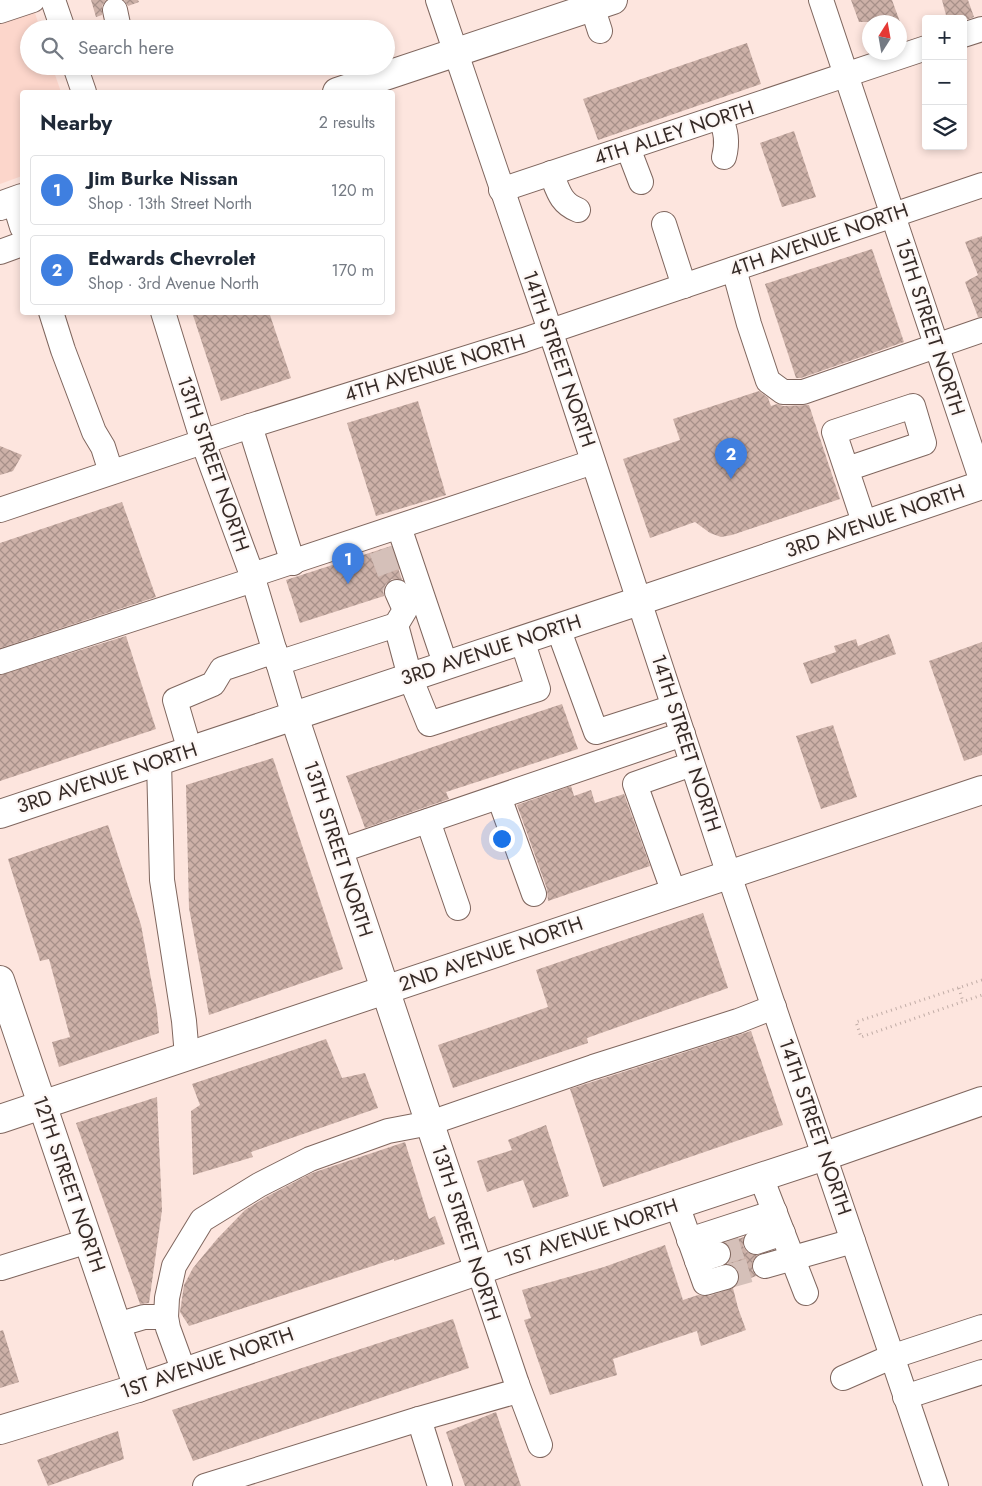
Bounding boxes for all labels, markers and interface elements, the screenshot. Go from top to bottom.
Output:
north arrow [862,15,907,60]
map controls [922,15,967,150]
button: + [922,15,967,60]
search box [20,20,395,75]
icon: search [38,34,66,62]
text: Search here [78,34,174,61]
button: − [922,60,967,105]
street label: 4TH ALLEY NORTH [590,93,758,173]
button: layers [922,105,967,150]
text: Nearby [40,108,112,138]
text: 2 results [319,111,375,134]
text: Jim Burke Nissan [88,165,238,192]
text: 1 [53,179,61,202]
text: 120 m [331,179,374,202]
text: Shop · 13th Street North [88,192,252,215]
street label: 4TH AVENUE NORTH [726,196,912,284]
street label: 15TH STREET NORTH [888,235,972,419]
text: Edwards Chevrolet [88,245,255,272]
text: 2 [52,259,62,282]
text: 170 m [332,259,374,282]
street label: 14TH STREET NORTH [515,267,603,451]
text: Shop · 3rd Avenue North [88,272,259,295]
street label: 4TH AVENUE NORTH [341,327,529,409]
street label: 13TH STREET NORTH [169,372,257,556]
pin: 2 [715,438,747,479]
street label: 3RD AVENUE NORTH [781,477,969,565]
pin: 1 [332,543,364,584]
street label: 3RD AVENUE NORTH [397,607,585,693]
street label: 14TH STREET NORTH [644,650,728,836]
street label: 3RD AVENUE NORTH [13,735,201,821]
street label: 13TH STREET NORTH [296,757,380,941]
your location [489,826,515,852]
street label: 2ND AVENUE NORTH [395,909,587,999]
street label: 14TH STREET NORTH [771,1035,859,1219]
street label: 12TH STREET NORTH [25,1092,113,1276]
street label: 13TH STREET NORTH [424,1141,508,1325]
street label: 1ST AVENUE NORTH [500,1191,682,1275]
street label: 1ST AVENUE NORTH [116,1320,298,1406]

